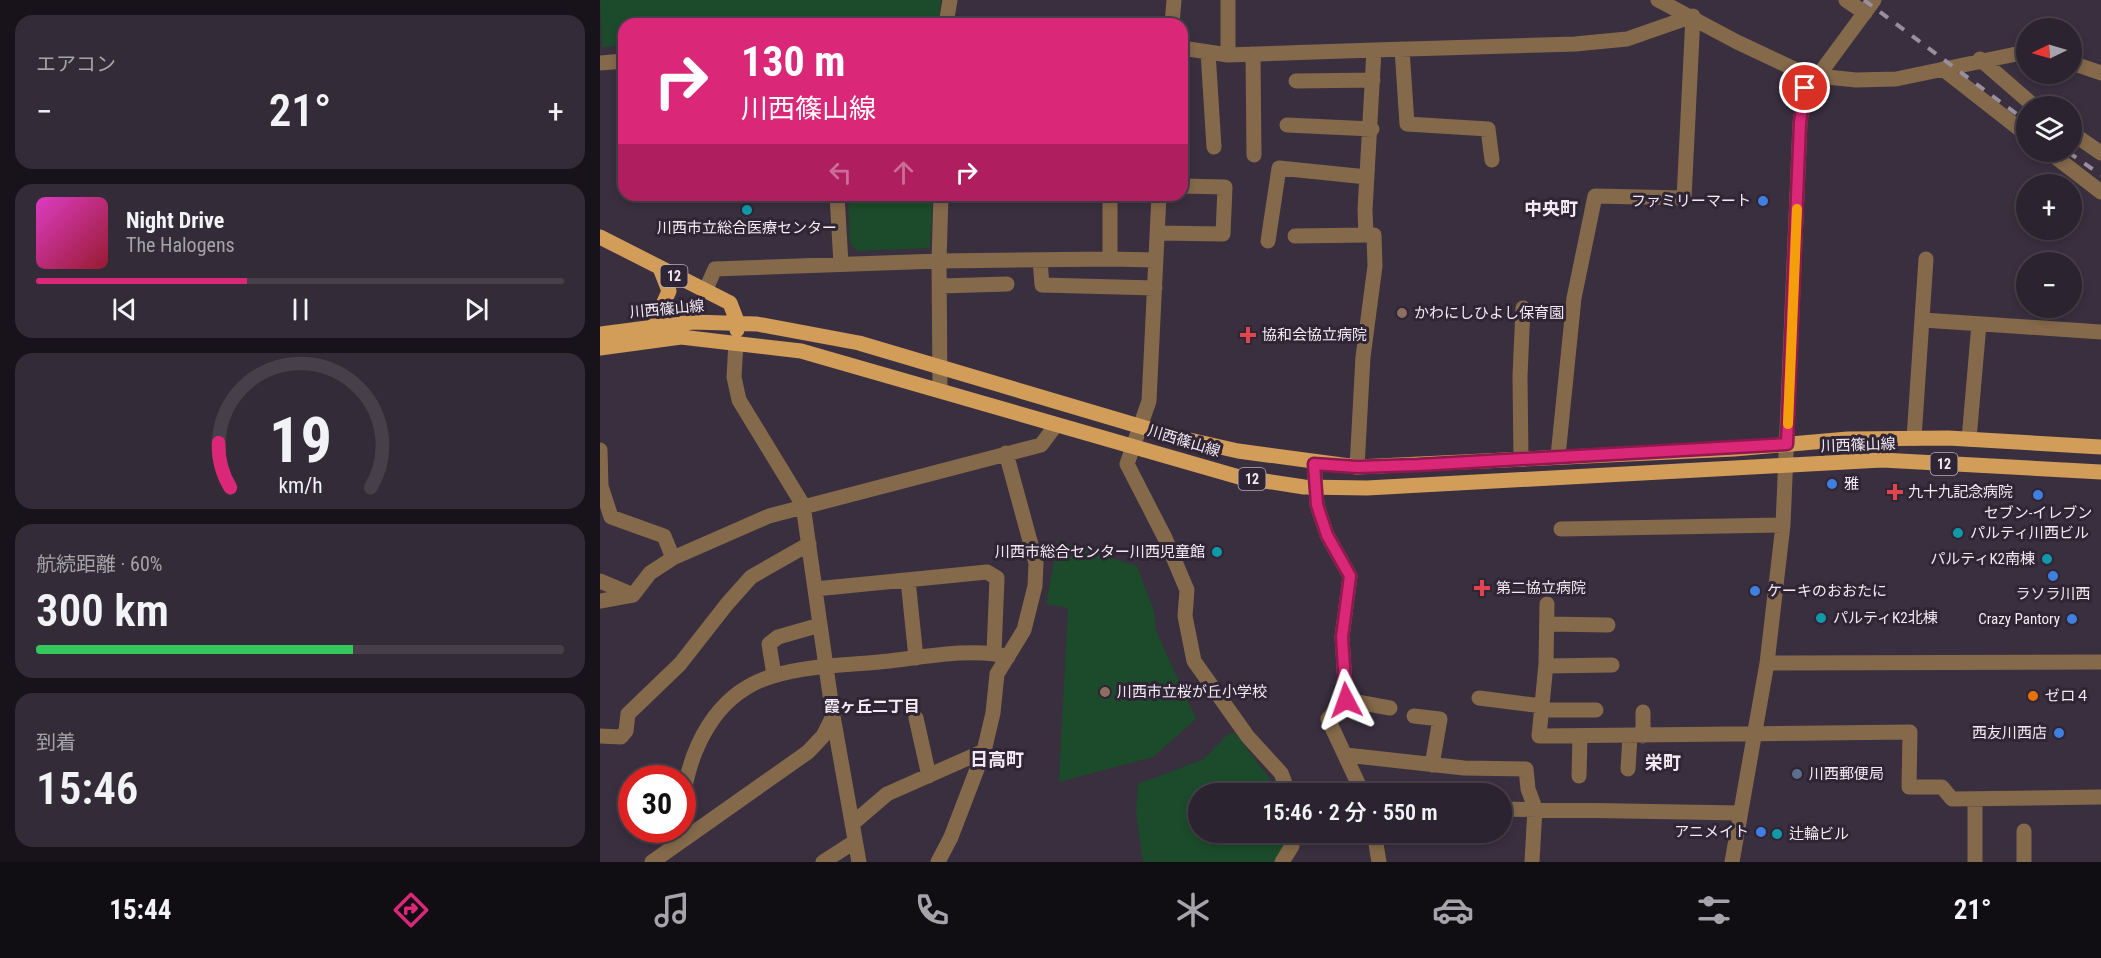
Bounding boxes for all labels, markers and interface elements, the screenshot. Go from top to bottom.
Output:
north arrow [2016,18,2082,84]
map controls [2016,18,2082,318]
text: 130 m [741,37,846,86]
icon: right [642,42,720,120]
text: エアコン [36,52,116,76]
pin [1779,62,1830,113]
icon: arrive [1788,71,1821,104]
text: 21° [269,84,331,137]
text: − [36,92,53,131]
text: + [548,92,564,131]
text: 川西篠山線 [741,93,876,125]
button: layers [2016,96,2082,162]
icon: left [824,156,857,189]
icon: ahead [887,156,920,189]
icon: right [950,156,983,189]
button: + [2016,174,2082,240]
place label: ファミリーマート [1631,192,1751,210]
marker: ファミリーマート [1756,194,1770,208]
district label: 中央町 [1524,198,1578,219]
marker: 川西市立総合医療センター [740,203,754,217]
text: Night Drive [126,208,224,233]
place label: 川西市立総合医療センター [657,219,837,237]
text: The Halogens [126,233,235,257]
button: − [2016,252,2082,318]
road number: 12 [660,265,688,287]
icon: previous [108,293,141,326]
icon: pause [284,293,317,326]
icon: next [460,293,493,326]
street label: 川西篠山線 [629,297,705,321]
place label: かわにしひよし保育園 [1414,304,1564,322]
marker: かわにしひよし保育園 [1395,306,1409,320]
marker: 協和会協立病院 [1239,326,1257,344]
place label: 協和会協立病院 [1262,326,1367,344]
text: 19 [268,404,332,477]
street label: 川西篠山線 [1145,421,1223,461]
street label: 川西篠山線 [1820,435,1896,455]
road number: 12 [1930,453,1958,475]
road number: 12 [1238,468,1266,490]
text: km/h [278,473,322,498]
place label: 雅 [1844,475,1859,493]
marker: 雅 [1825,477,1839,491]
marker: 九十九記念病院 [1886,483,1904,501]
place label: 九十九記念病院 [1908,483,2013,501]
marker: セブン-イレブン [2031,488,2045,502]
place label: セブン-イレブン [1984,504,2092,522]
place label: パルティ川西ビル [1970,524,2089,542]
marker: パルティ川西ビル [1951,526,1965,540]
place label: 川西市総合センター川西児童館 [995,543,1205,561]
marker: 川西市総合センター川西児童館 [1210,545,1224,559]
place label: パルティK2南棟 [1930,550,2035,568]
text: 航続距離 · 60% [36,552,162,576]
marker: パルティK2南棟 [2040,552,2054,566]
marker: ラソラ川西 [2046,569,2060,583]
marker: 第二協立病院 [1473,579,1491,597]
place label: 第二協立病院 [1496,579,1586,597]
place label: ケーキのおおたに [1767,582,1887,600]
text: 300 km [36,584,169,637]
marker: ケーキのおおたに [1748,584,1762,598]
place label: ラソラ川西 [2015,585,2091,603]
place label: パルティK2北棟 [1833,609,1938,627]
place label: Crazy Pantory [1978,610,2060,628]
marker: パルティK2北棟 [1814,611,1828,625]
marker: Crazy Pantory [2065,612,2079,626]
position arrow [1314,668,1378,732]
place label: 川西市立桜が丘小学校 [1117,683,1267,701]
marker: 川西市立桜が丘小学校 [1098,685,1112,699]
place label: ゼロ４ [2045,687,2090,705]
marker: ゼロ４ [2026,689,2040,703]
district label: 霞ヶ丘二丁目 [824,697,920,716]
place label: 西友川西店 [1972,724,2047,742]
marker: 西友川西店 [2052,726,2066,740]
text: 到着 [36,730,76,754]
district label: 日高町 [970,749,1024,770]
district label: 栄町 [1645,752,1681,773]
text: 15:46 [36,762,138,815]
speed limit sign: 30 [618,765,696,843]
place label: 川西郵便局 [1809,765,1884,783]
marker: 川西郵便局 [1790,767,1804,781]
text: 15:46 · 2 分 · 550 m [1262,800,1438,825]
place label: アニメイト [1674,823,1749,841]
marker: アニメイト [1754,825,1768,839]
place label: 辻輪ビル [1789,825,1849,843]
marker: 辻輪ビル [1770,827,1784,841]
icon: directions [390,889,432,931]
icon: music [651,889,693,931]
icon: phone [911,889,953,931]
icon: climate [1172,889,1214,931]
icon: car [1432,889,1474,931]
icon: filters [1693,889,1735,931]
text: 15:44 [109,894,171,926]
text: 21° [1954,894,1992,926]

